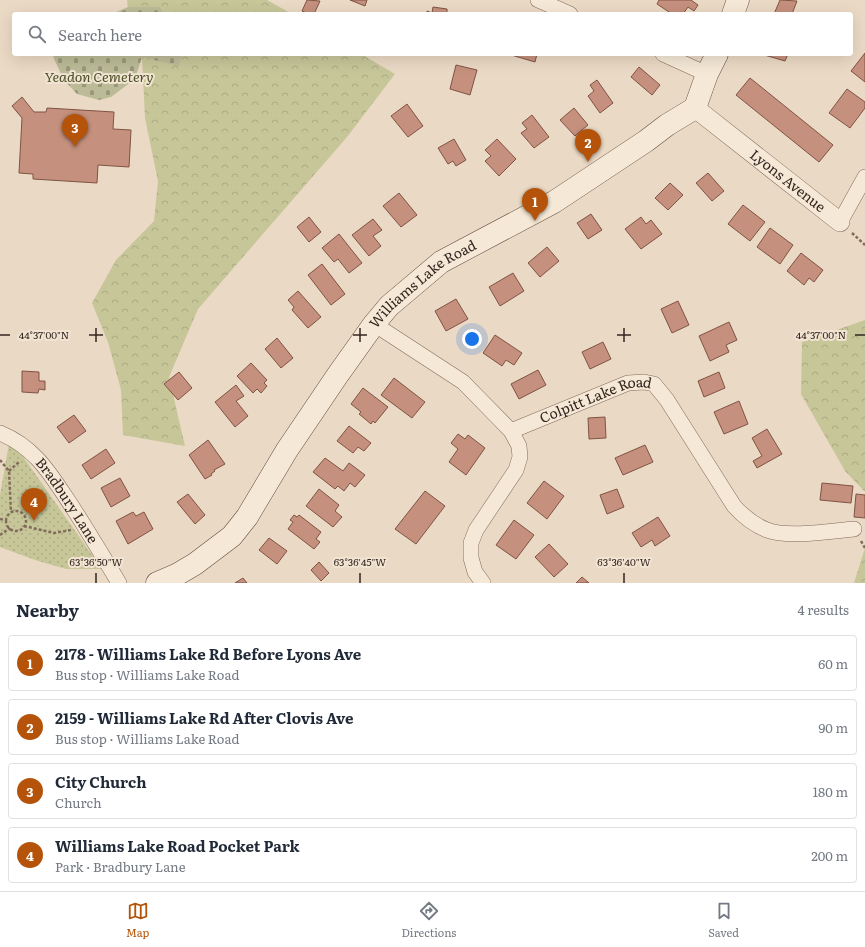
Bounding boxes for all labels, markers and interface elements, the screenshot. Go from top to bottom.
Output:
search box [12,12,853,56]
icon: search [26,23,48,45]
text: Search here [58,23,142,46]
park label: Yeadon Cemetery [44,66,154,86]
pin: 3 [62,114,88,147]
pin: 2 [575,129,601,162]
street label: Lyons Avenue [746,144,830,216]
pin: 1 [522,188,548,221]
street label: Williams Lake Road [364,234,480,332]
text: 44°37'00"N [19,327,69,342]
text: 44°37'00"N [796,327,846,342]
your location [462,329,482,349]
street label: Colpitt Lake Road [536,371,654,427]
street label: Bradbury Lane [32,453,104,547]
pin: 4 [21,488,47,521]
text: 63°36'50"W [70,554,123,569]
text: 63°36'45"W [334,554,386,569]
text: 63°36'40"W [597,554,651,569]
text: Nearby [16,597,79,622]
text: 4 results [798,600,849,619]
text: 2178 - Williams Lake Rd Before Lyons Ave [55,642,361,665]
text: 1 [27,654,33,673]
text: 60 m [818,654,848,673]
text: Bus stop · Williams Lake Road [55,665,239,684]
text: 2159 - Williams Lake Rd After Clovis Ave [55,706,354,729]
text: 2 [27,718,33,737]
text: 90 m [818,718,848,737]
text: Bus stop · Williams Lake Road [55,729,239,748]
text: City Church [55,770,147,793]
text: 3 [26,782,34,801]
text: 180 m [813,782,848,801]
text: Church [55,793,102,812]
text: Williams Lake Road Pocket Park [55,834,300,857]
text: 4 [26,846,34,865]
text: 200 m [811,846,848,865]
text: Park · Bradbury Lane [55,857,185,876]
tab: Map [126,900,149,940]
tab: Directions [401,900,456,940]
tab: Saved [708,900,739,940]

